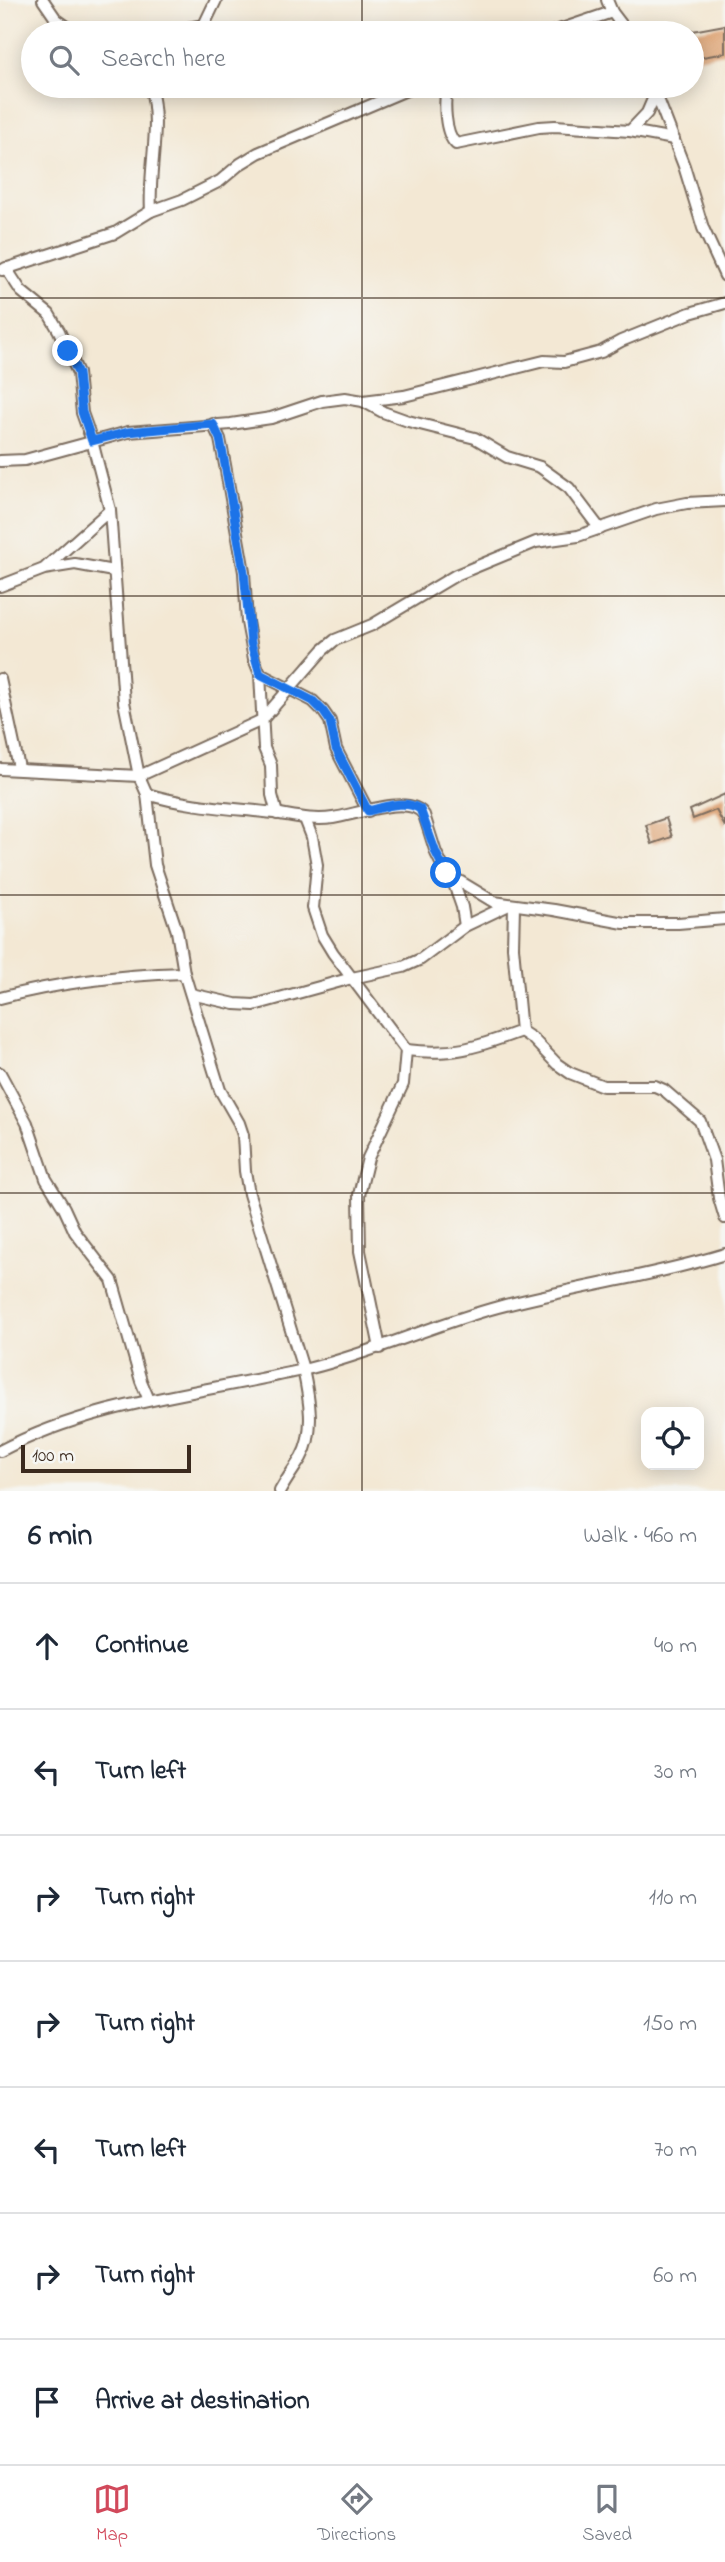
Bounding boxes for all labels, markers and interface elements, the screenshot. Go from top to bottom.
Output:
search box [21,21,704,98]
icon: search [45,41,83,79]
text: Search here [101,41,226,79]
route end [52,335,83,366]
route start [430,857,461,888]
map controls [641,1407,704,1470]
button: locate [641,1407,704,1470]
scale bar [21,1442,191,1474]
text: 100 m [32,1443,74,1470]
text: 6 min [28,1515,92,1559]
text: Walk · 460 m [583,1520,697,1553]
icon: ahead [28,1627,66,1665]
text: Continue [95,1627,188,1665]
text: 40 m [654,1630,697,1663]
icon: left [28,1753,66,1791]
text: Turn left [95,1753,186,1791]
text: 30 m [654,1756,697,1789]
icon: right [28,1879,66,1917]
text: Turn right [95,1879,195,1917]
text: 110 m [649,1882,697,1915]
icon: right [28,2005,66,2043]
text: Turn right [95,2005,195,2043]
text: 150 m [643,2008,697,2041]
icon: left [28,2131,66,2169]
text: Turn left [95,2131,186,2169]
text: 70 m [654,2134,697,2167]
icon: right [28,2257,66,2295]
text: Turn right [95,2257,195,2295]
text: 60 m [653,2260,697,2293]
icon: arrive [28,2383,66,2421]
text: Arrive at destination [95,2383,310,2421]
tab: Map [93,2480,131,2549]
tab: Directions [317,2480,396,2549]
tab: Saved [582,2480,632,2549]

